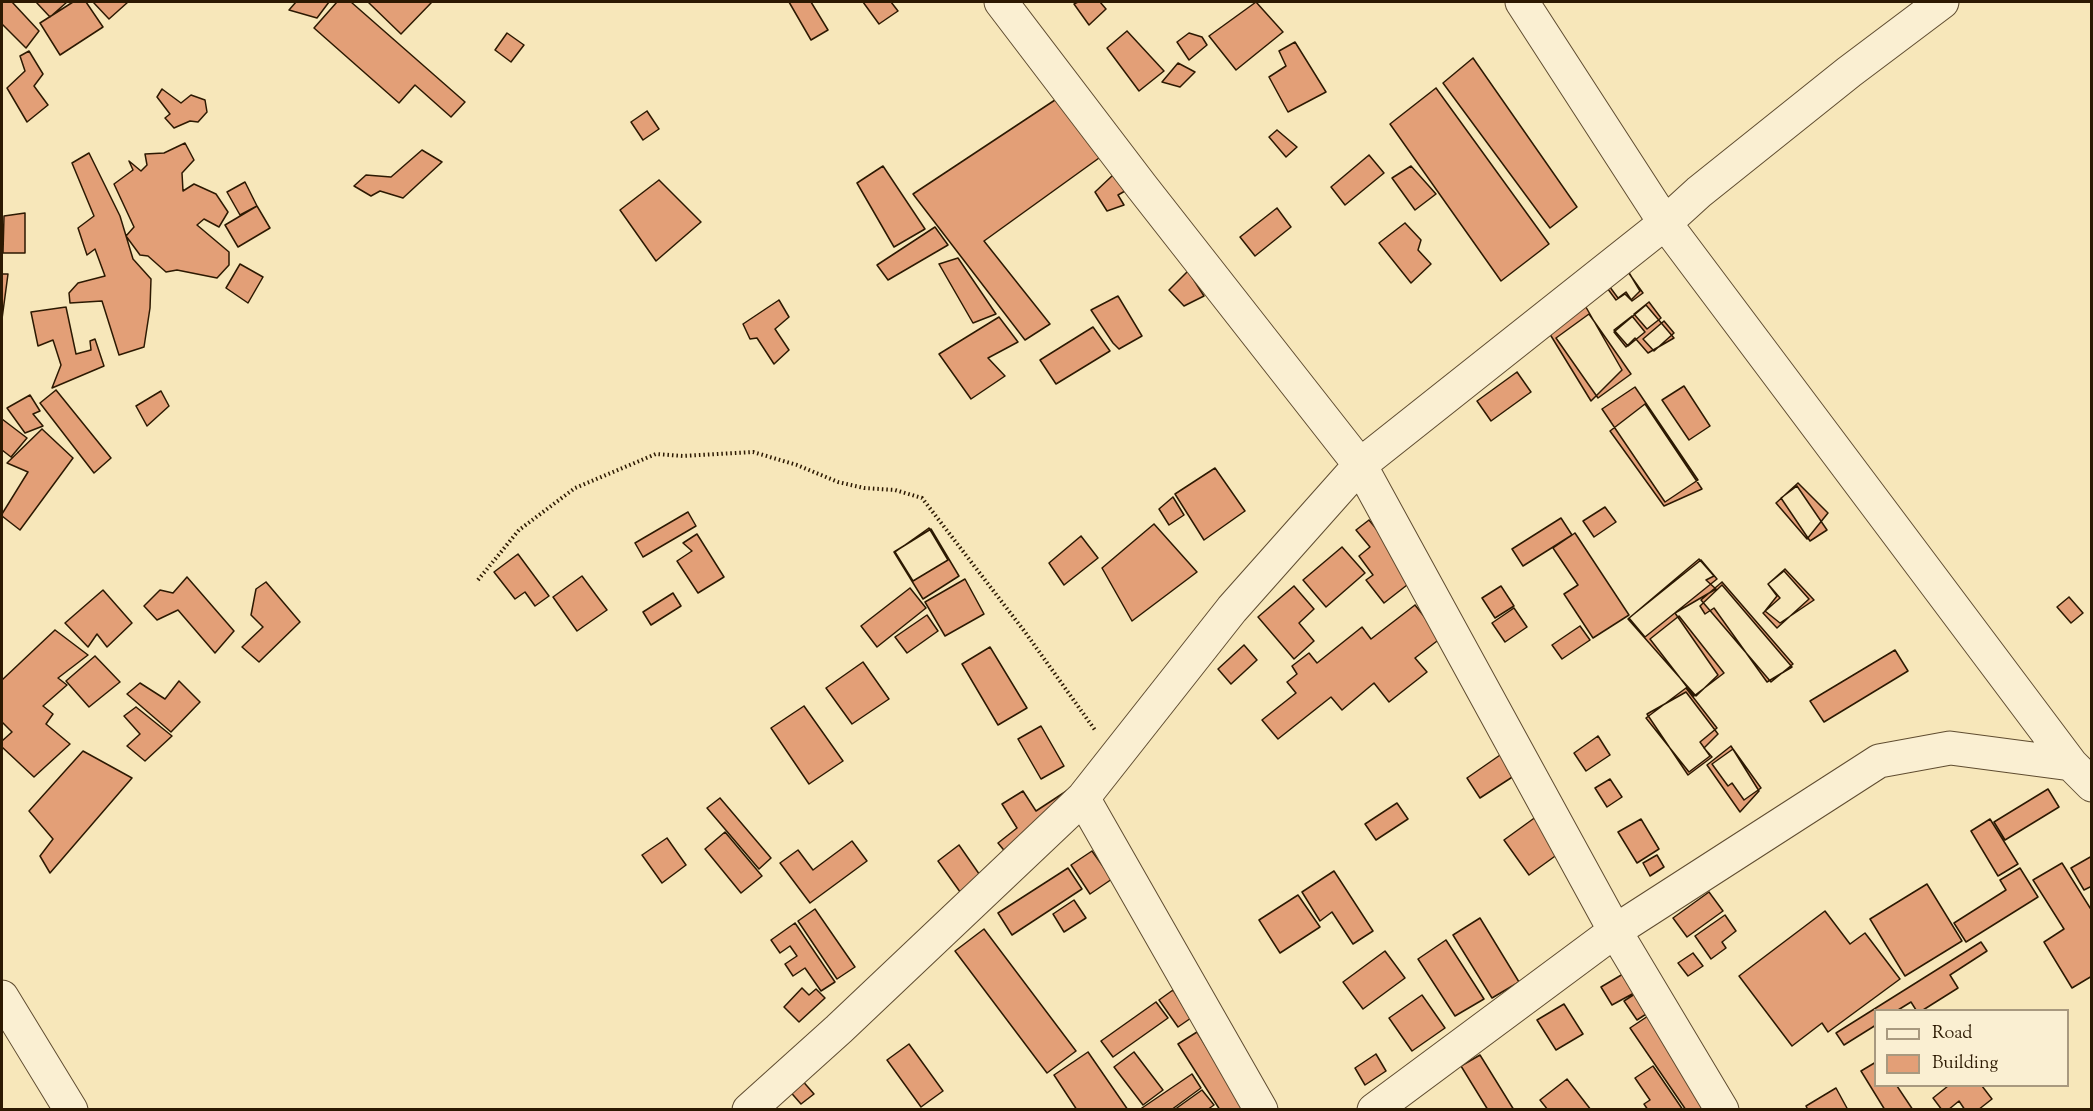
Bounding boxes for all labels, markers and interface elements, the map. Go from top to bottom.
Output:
legend [1874,1009,2069,1087]
text: Road [1932,1021,1972,1047]
text: Building [1932,1051,1998,1077]

